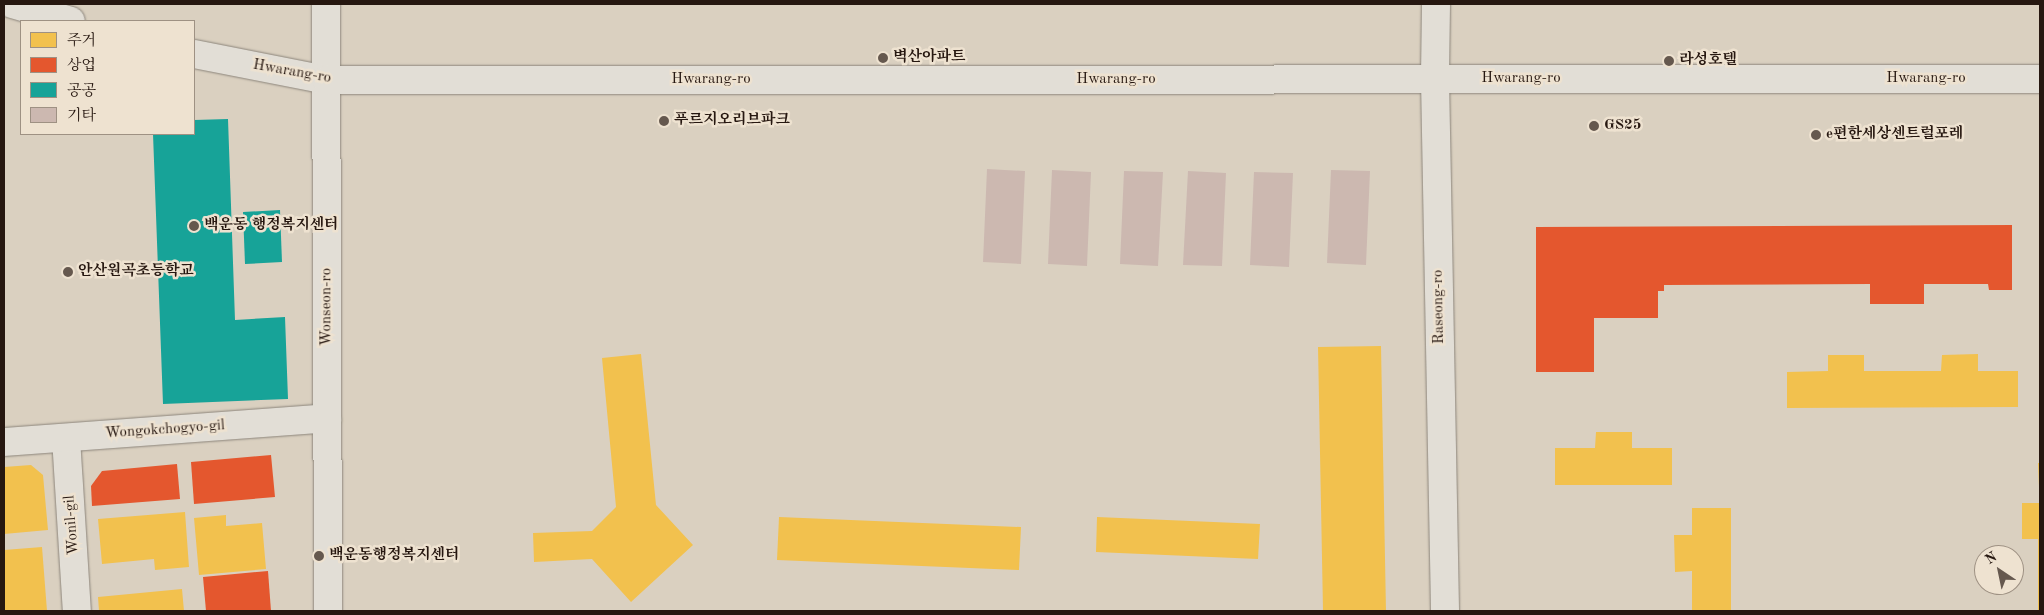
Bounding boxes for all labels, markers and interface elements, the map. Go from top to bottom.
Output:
legend [20,20,195,135]
text: 주거 [67,34,96,49]
place label: 벽산아파트 [893,49,965,67]
marker: 벽산아파트 [877,52,889,64]
place label: 라성호텔 [1679,52,1737,70]
marker: 라성호텔 [1663,55,1675,67]
street label: Hwarang-ro [251,56,333,88]
text: 상업 [67,59,96,74]
street label: Hwarang-ro [1481,70,1561,88]
street label: Hwarang-ro [1886,70,1966,88]
street label: Hwarang-ro [671,71,751,89]
street label: Hwarang-ro [1076,71,1156,89]
text: 공공 [67,84,96,99]
text: 기타 [67,109,96,124]
place label: 푸르지오리브파크 [674,112,790,130]
marker: 푸르지오리브파크 [658,115,670,127]
place label: GS25 [1604,117,1641,135]
marker: GS25 [1588,120,1600,132]
place label: e편한세상센트럴포레 [1826,126,1963,144]
marker: e편한세상센트럴포레 [1810,129,1822,141]
place label: 백운동 행정복지센터 [204,217,339,235]
marker: 백운동 행정복지센터 [188,220,200,232]
place label: 안산원곡초등학교 [78,263,194,281]
marker: 안산원곡초등학교 [62,266,74,278]
street label: Wonseon-ro [318,268,336,346]
street label: Raseong-ro [1429,270,1449,344]
street label: Wongokchogyo-gil [104,417,226,443]
street label: Wonil-gil [61,494,83,556]
north arrow [1974,545,2024,595]
place label: 백운동행정복지센터 [329,547,459,565]
marker: 백운동행정복지센터 [313,550,325,562]
text: N [1983,550,2000,567]

